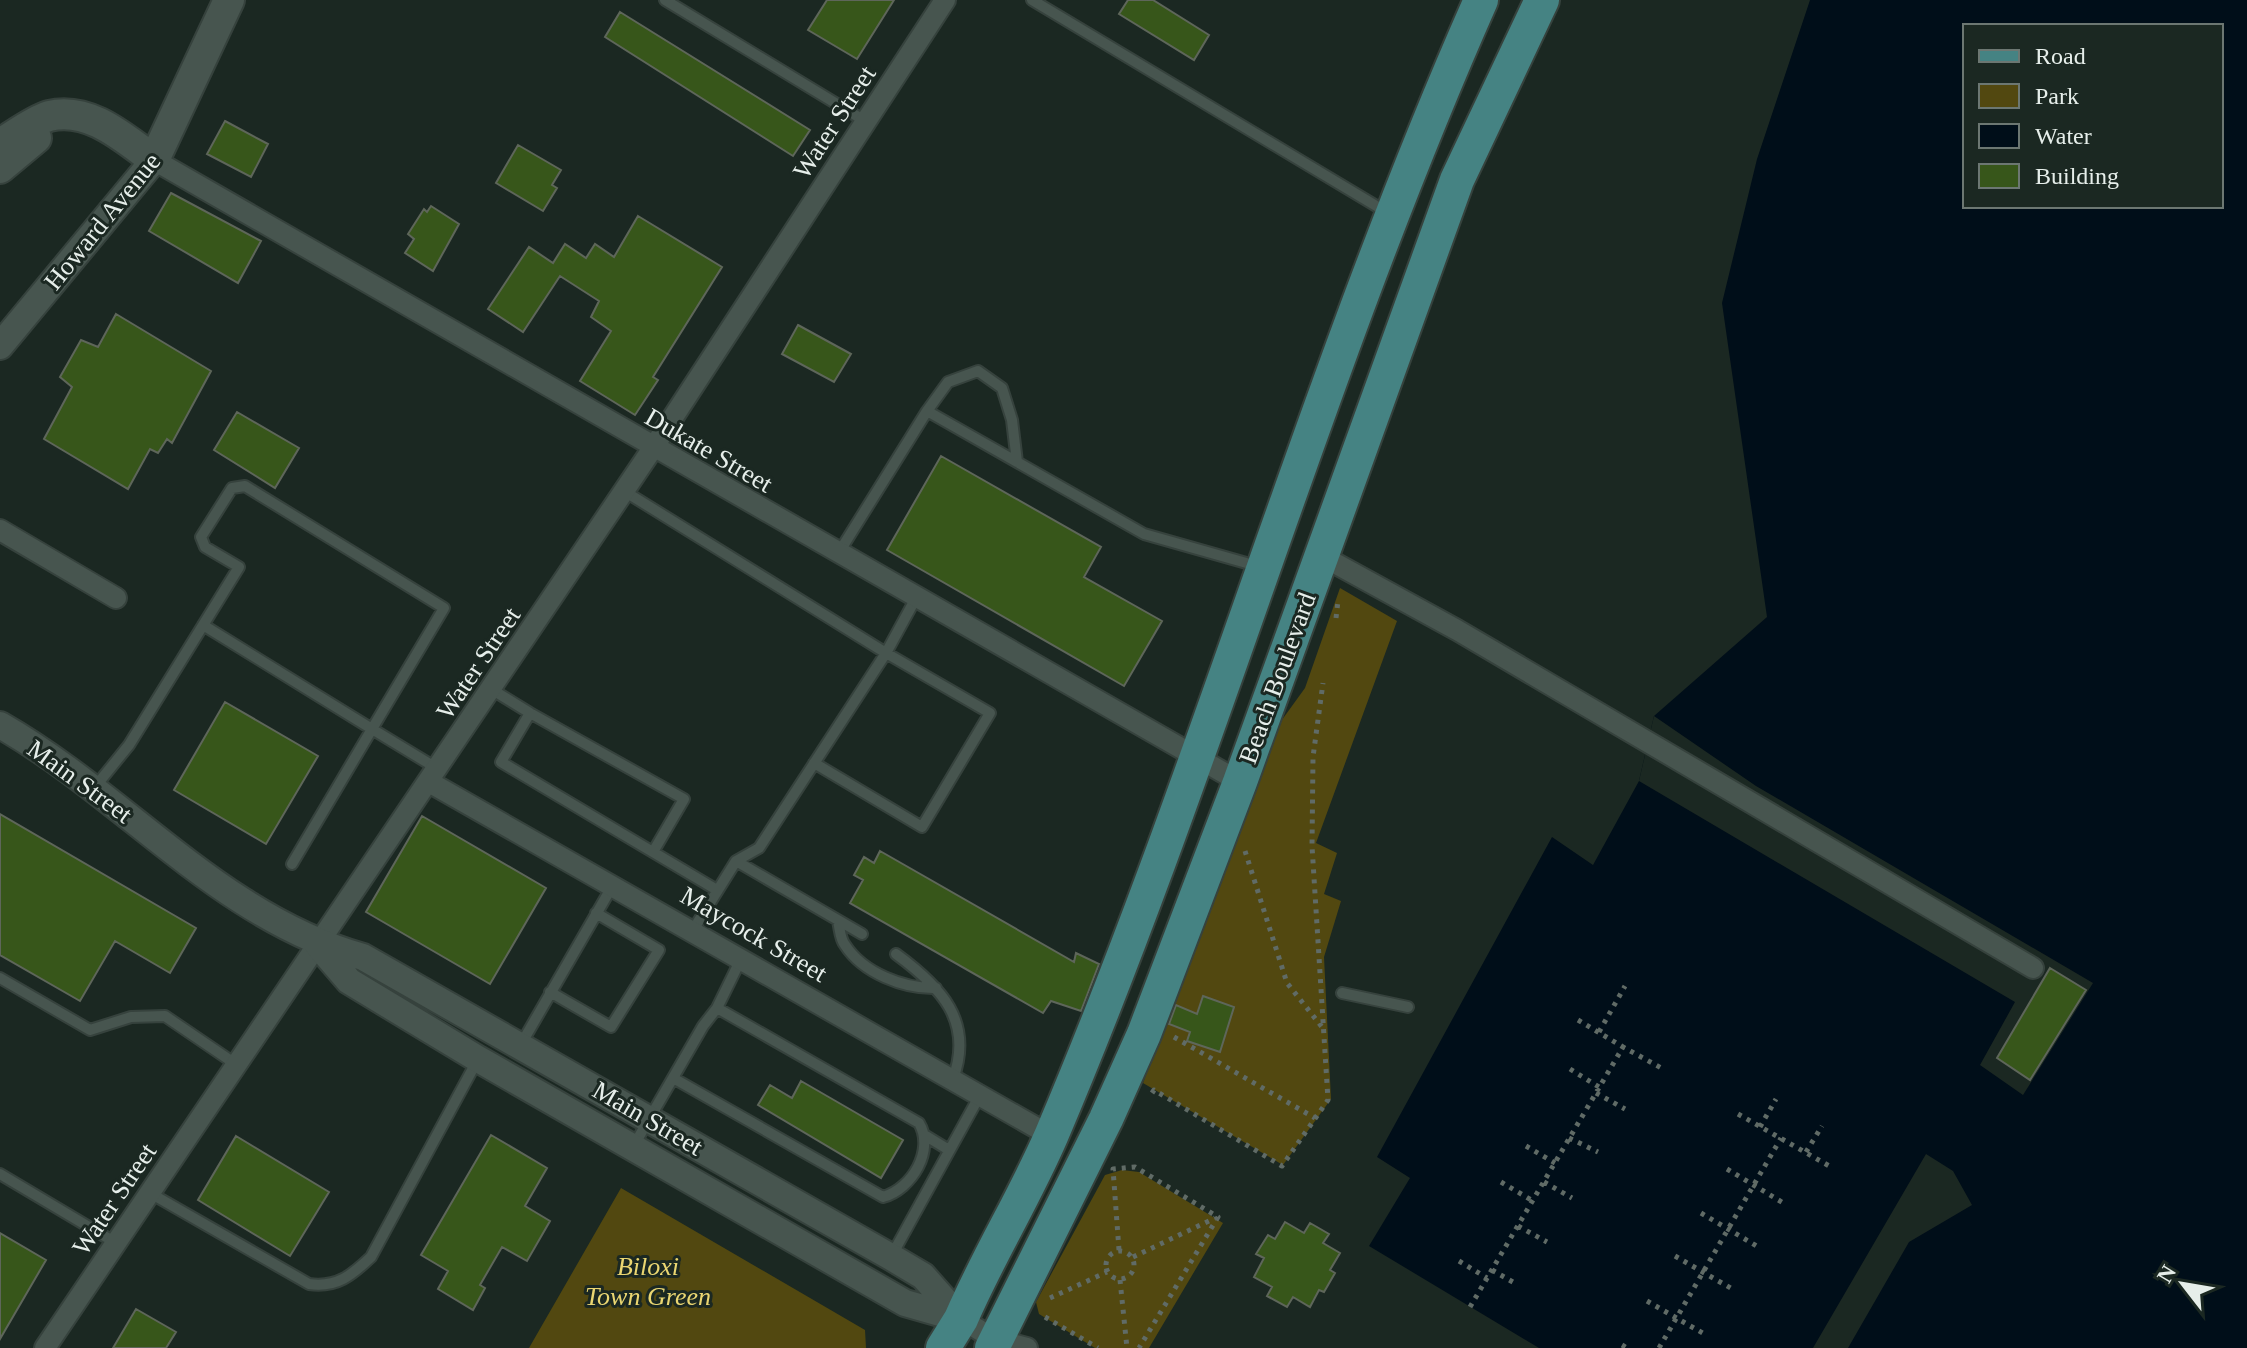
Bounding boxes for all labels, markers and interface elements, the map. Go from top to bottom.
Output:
legend [1963,24,2223,208]
text: Road [2035,43,2086,69]
street label: Water Street [787,60,882,184]
text: Park [2035,83,2079,109]
text: Water [2035,123,2092,149]
street label: Howard Avenue [38,147,166,296]
text: Building [2035,163,2119,189]
street label: Dukate Street [640,402,778,499]
street label: Beach Boulevard [1233,589,1322,768]
street label: Water Street [430,601,527,725]
street label: Main Street [22,734,138,829]
street label: Maycock Street [676,881,833,988]
street label: Main Street [588,1075,709,1162]
street label: Water Street [66,1137,163,1261]
north arrow [2143,1244,2223,1324]
park label: Biloxi Town Green [585,1252,711,1311]
text: N [2151,1261,2181,1287]

